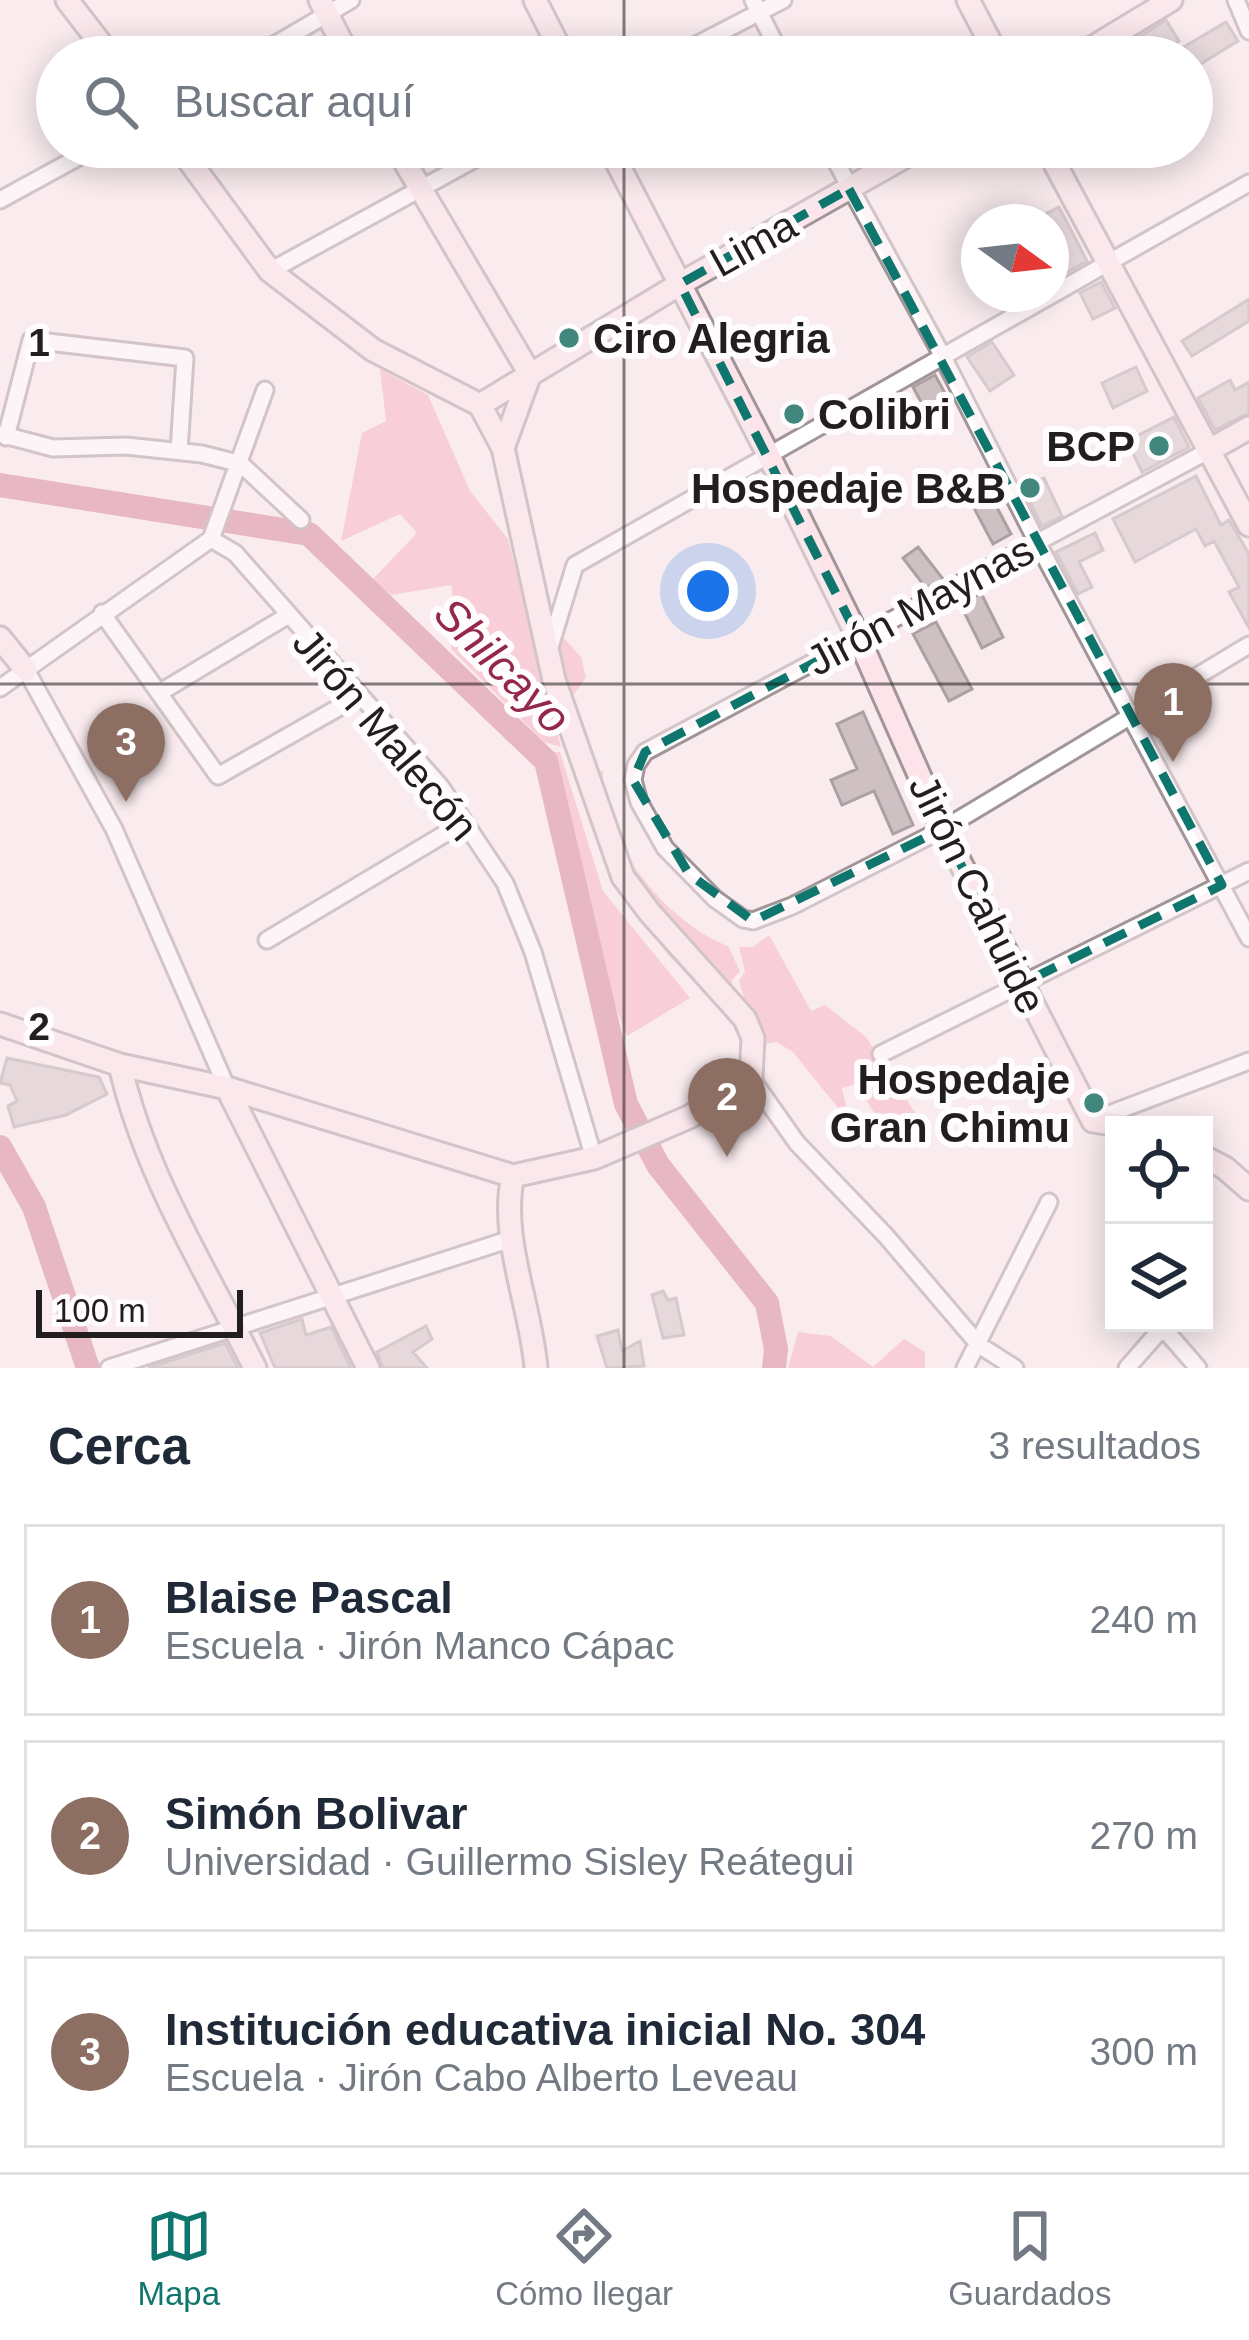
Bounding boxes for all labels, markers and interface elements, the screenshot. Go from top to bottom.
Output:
search box [36,36,1213,168]
icon: search [78,69,144,135]
text: Buscar aquí [174,76,414,127]
street label: Lima [702,201,805,286]
north arrow [961,204,1069,312]
place label: Ciro Alegria [593,315,830,362]
text: 1 [28,321,50,364]
marker: Ciro Alegria [556,325,582,351]
place label: Colibri [818,391,951,438]
marker: Colibri [781,401,807,427]
place label: BCP [1046,423,1135,470]
marker: BCP [1146,433,1172,459]
place label: Hospedaje B&B [691,465,1006,512]
marker: Hospedaje B&B [1017,475,1043,501]
street label: Jirón Maynas [799,526,1042,685]
your location [678,561,738,621]
water label: Shilcayo [424,587,581,744]
street label: Jirón Malecón [284,619,488,850]
pin: 1 [1134,663,1212,762]
pin: 3 [87,703,165,802]
street label: Jirón Cahuide [900,767,1055,1021]
text: 2 [28,1005,50,1048]
place label: Hospedaje Gran Chimu [830,1056,1070,1151]
pin: 2 [688,1058,766,1157]
marker: Hospedaje Gran Chimu [1081,1090,1107,1116]
map controls [1105,1116,1213,1332]
button: locate [1105,1116,1213,1224]
button: layers [1105,1224,1213,1332]
scale bar [36,1284,243,1337]
text: 100 m [54,1292,146,1329]
text: Cerca [48,1418,190,1475]
text: 3 resultados [989,1424,1201,1467]
text: Blaise Pascal [165,1572,453,1623]
text: 1 [79,1598,101,1641]
text: 240 m [1090,1598,1198,1641]
text: Escuela · Jirón Manco Cápac [165,1624,674,1667]
text: Simón Bolivar [165,1788,468,1839]
text: 2 [79,1814,101,1857]
text: 270 m [1090,1814,1198,1857]
text: Universidad · Guillermo Sisley Reátegui [165,1840,854,1883]
text: Institución educativa inicial No. 304 [165,2004,925,2055]
text: 3 [79,2030,101,2073]
text: 300 m [1090,2030,1198,2073]
text: Escuela · Jirón Cabo Alberto Leveau [165,2056,798,2099]
tab: Mapa [138,2203,220,2313]
tab: Cómo llegar [495,2203,673,2313]
tab: Guardados [948,2203,1111,2313]

